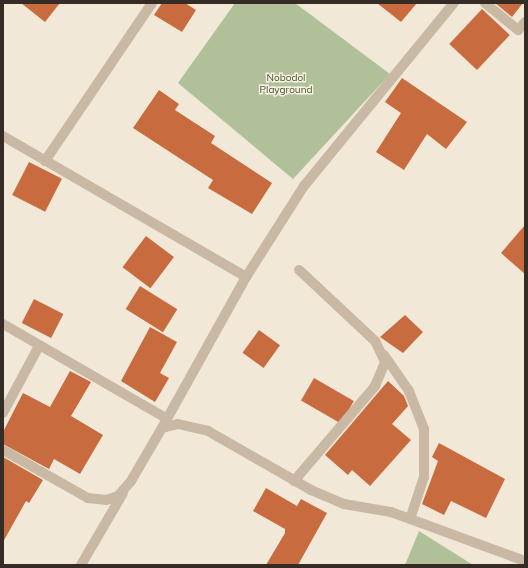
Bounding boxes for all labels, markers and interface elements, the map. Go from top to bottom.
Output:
park label: Nobodol Playground [259,71,313,94]

